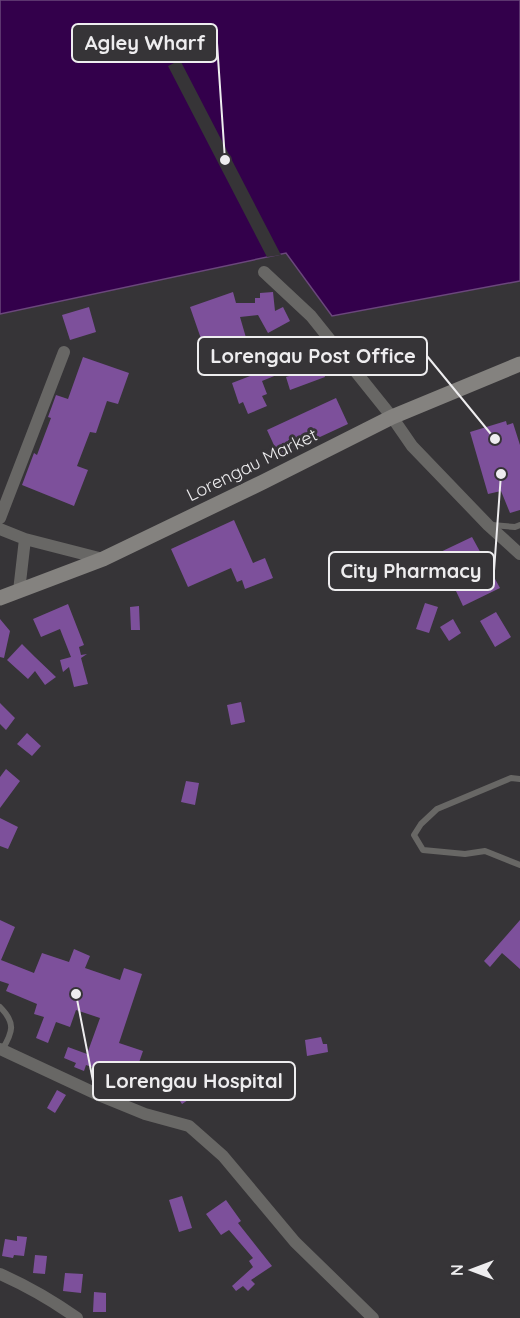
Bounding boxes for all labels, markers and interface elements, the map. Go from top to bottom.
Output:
callout: Agley Wharf [72,24,217,62]
text: Agley Wharf [85,30,205,55]
callout: Lorengau Post Office [198,337,427,375]
text: Lorengau Post Office [210,343,416,368]
street label: Lorengau Market [183,423,321,506]
callout: City Pharmacy [329,552,494,590]
text: City Pharmacy [341,558,481,583]
callout: Lorengau Hospital [93,1062,295,1100]
text: Lorengau Hospital [105,1068,283,1093]
north arrow [442,1240,502,1300]
text: N [447,1264,467,1276]

